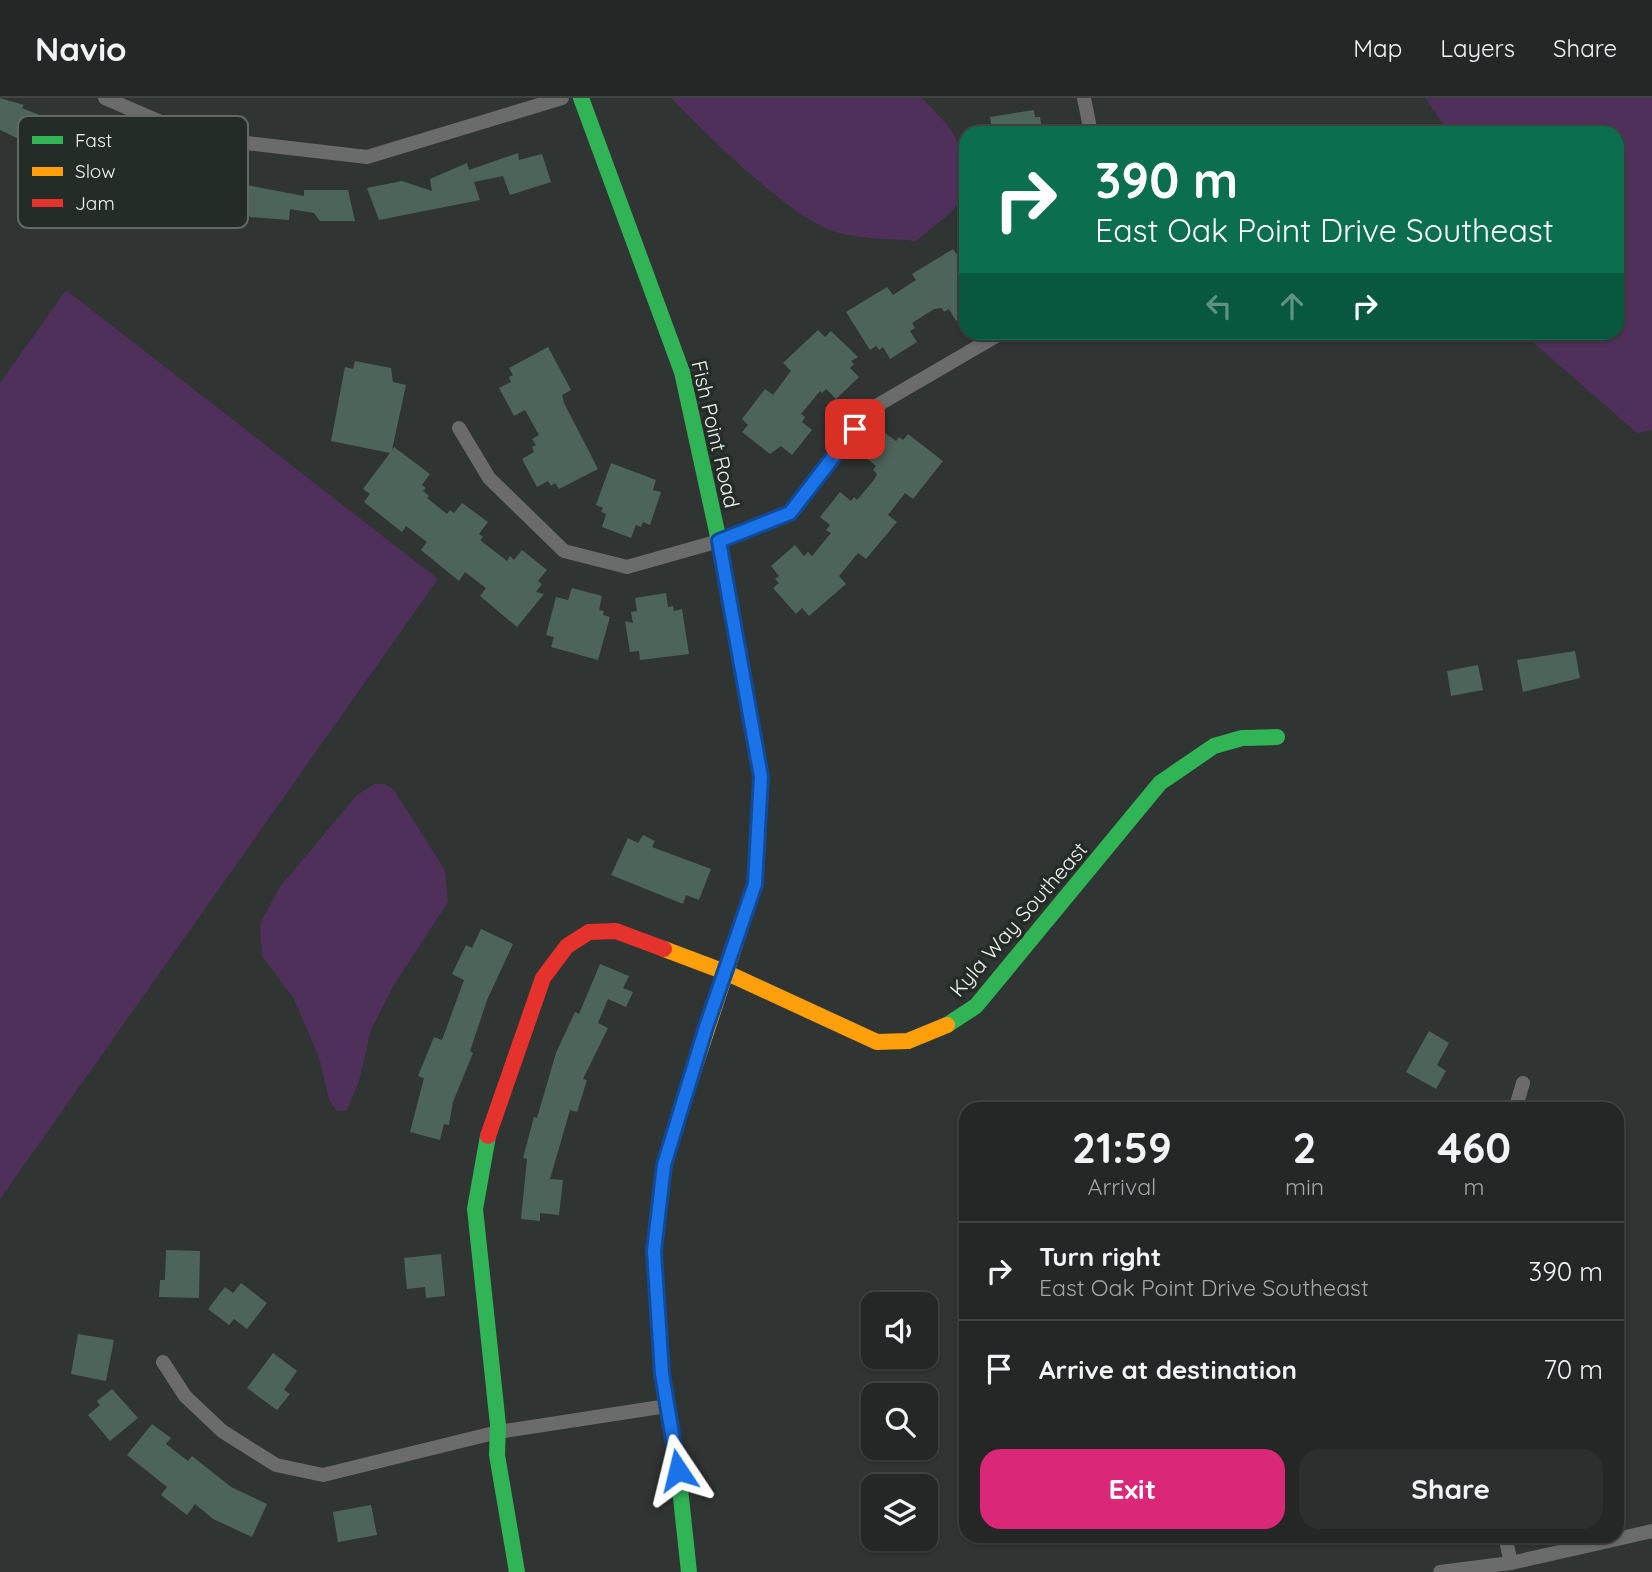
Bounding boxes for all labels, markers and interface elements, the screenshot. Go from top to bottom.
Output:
text: Navio [35,28,127,69]
text: Map [1353,33,1402,63]
text: Layers [1440,33,1515,63]
text: Share [1553,33,1617,63]
legend [18,116,248,228]
text: Fast [75,128,112,152]
text: 390 m [1095,149,1238,210]
icon: right [980,154,1071,245]
text: Slow [75,159,116,183]
text: Jam [75,191,115,215]
text: East Oak Point Drive Southeast [1095,210,1554,250]
icon: left [1200,287,1238,325]
icon: ahead [1273,287,1311,325]
icon: right [1346,287,1384,325]
street label: Fish Point Road [686,358,746,510]
pin [825,399,885,459]
icon: arrive [836,410,874,448]
street label: Kyla Way Southeast [944,836,1092,1002]
text: 21:59 [1072,1121,1172,1174]
text: 2 [1293,1121,1316,1174]
text: 460 [1437,1121,1511,1174]
text: Arrival [1088,1172,1156,1201]
text: min [1285,1172,1324,1201]
text: m [1464,1172,1485,1201]
text: Turn right [1039,1240,1161,1273]
icon: right [980,1252,1018,1290]
text: 390 m [1529,1255,1603,1288]
text: East Oak Point Drive Southeast [1039,1273,1369,1302]
map controls [861,1292,938,1551]
button: sound [861,1292,938,1369]
icon: arrive [980,1350,1018,1388]
text: Arrive at destination [1039,1353,1297,1386]
text: 70 m [1543,1353,1603,1386]
button: search [861,1383,938,1460]
position arrow [641,1433,715,1507]
button: Exit [980,1449,1285,1529]
button: Share [1299,1449,1603,1529]
button: layers [861,1474,938,1551]

